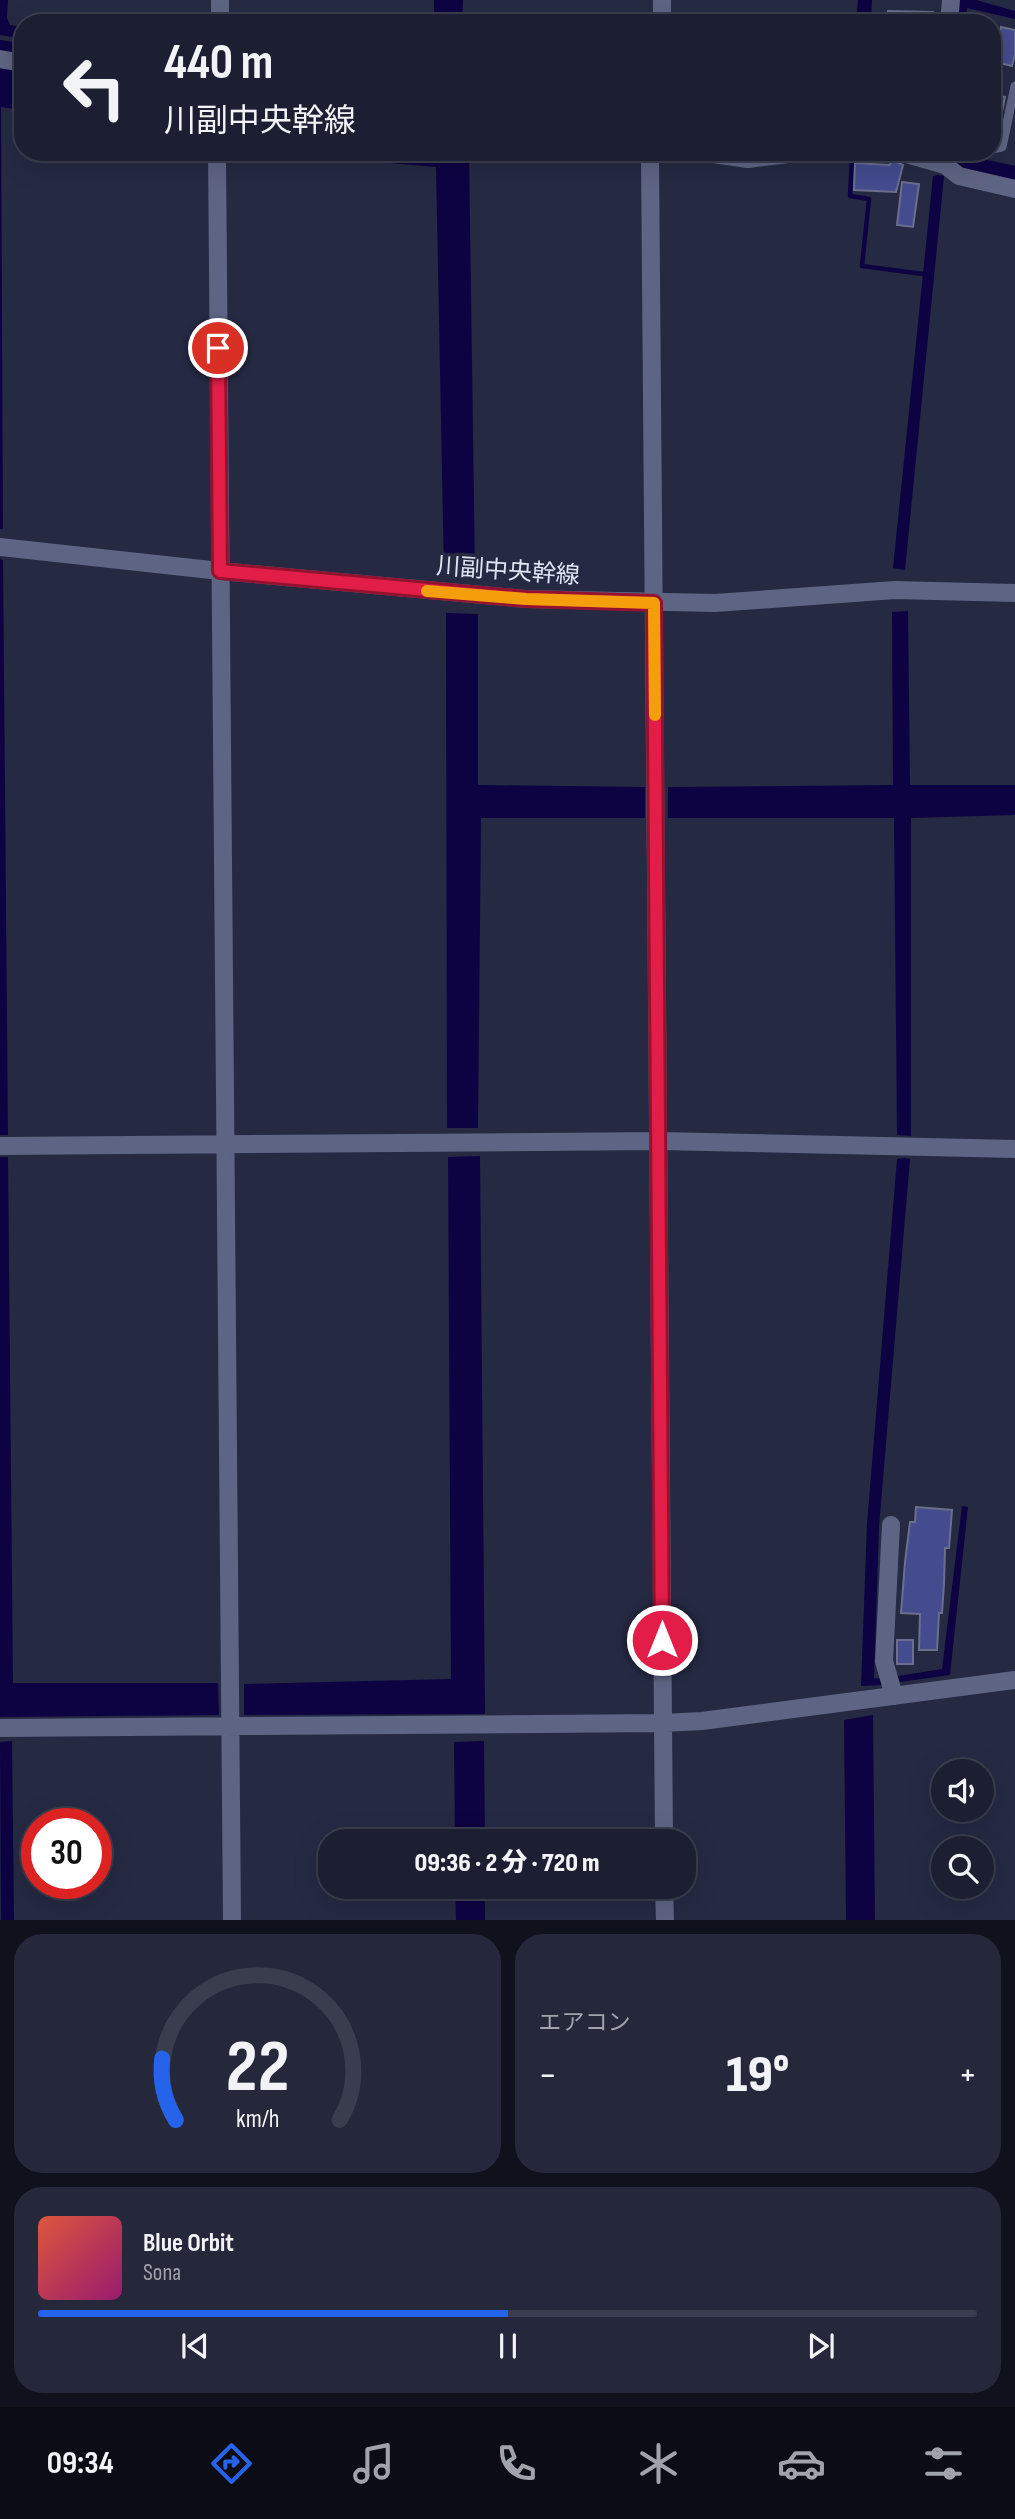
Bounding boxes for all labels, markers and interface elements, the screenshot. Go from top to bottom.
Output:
text: 440 m [164,34,273,93]
icon: left [49,42,140,133]
text: 川副中央幹線 [164,102,356,141]
pin [188,318,248,378]
icon: arrive [199,329,237,367]
street label: 川副中央幹線 [435,552,581,590]
position arrow [625,1603,699,1677]
map controls [931,1759,994,1899]
button: sound [931,1759,994,1822]
speed limit sign: 30 [21,1808,112,1899]
button: search [931,1836,994,1899]
text: 09:36 · 2 分 · 720 m [415,1848,599,1879]
text: エアコン [539,2009,631,2037]
text: 22 [225,2024,289,2112]
text: 19° [726,2044,789,2107]
text: − [539,2053,557,2098]
text: + [958,2053,977,2098]
text: km/h [236,2103,279,2134]
text: Blue Orbit [143,2228,234,2259]
text: Sona [143,2259,181,2287]
icon: previous [176,2327,214,2365]
icon: pause [489,2327,527,2365]
icon: next [802,2327,840,2365]
icon: directions [207,2439,256,2488]
icon: music [349,2439,398,2488]
icon: phone [492,2439,541,2488]
icon: climate [634,2439,683,2488]
icon: car [777,2439,826,2488]
icon: filters [919,2439,968,2488]
text: 09:34 [47,2444,114,2483]

